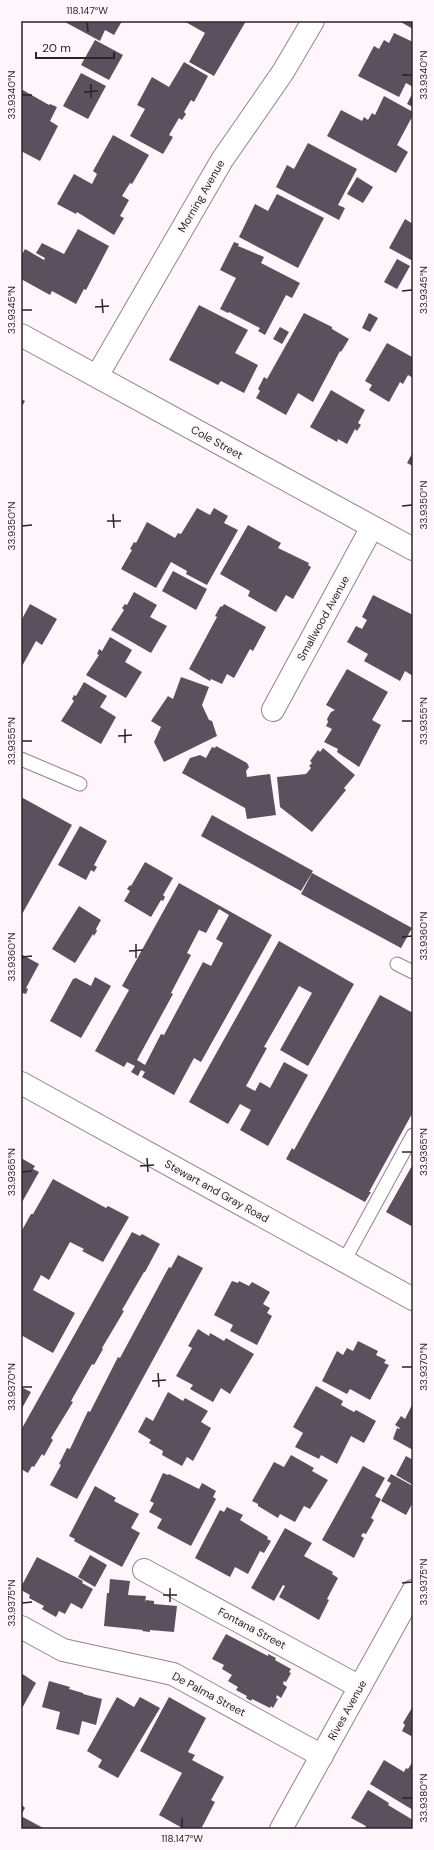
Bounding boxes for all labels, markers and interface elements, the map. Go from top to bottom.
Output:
text: 118.147°W [66,4,108,17]
scale bar [36,34,114,60]
text: 20 m [42,40,71,56]
text: 33.9340°N [417,51,430,99]
text: 33.9340°N [5,71,18,119]
street label: Morning Avenue [175,157,227,235]
text: 33.9345°N [417,266,430,314]
text: 33.9345°N [5,286,18,334]
street label: Cole Street [189,422,245,462]
text: 33.9350°N [417,481,430,529]
text: 33.9350°N [5,502,18,550]
street label: Smallwood Avenue [294,573,352,663]
text: 33.9355°N [417,697,430,745]
text: 33.9355°N [5,717,18,765]
text: 33.9360°N [417,911,430,960]
text: 33.9360°N [5,932,18,981]
text: 33.9365°N [417,1128,430,1176]
text: 33.9365°N [5,1148,18,1196]
street label: Stewart and Gray Road [162,1157,272,1226]
text: 33.9370°N [417,1343,430,1391]
text: 33.9370°N [5,1363,18,1411]
text: 33.9375°N [417,1558,430,1605]
text: 33.9375°N [5,1579,18,1626]
street label: Fontana Street [216,1604,288,1652]
street label: De Palma Street [170,1669,248,1719]
street label: Rives Avenue [325,1677,369,1743]
text: 33.9380°N [417,1774,430,1822]
text: 118.147°W [161,1832,203,1845]

